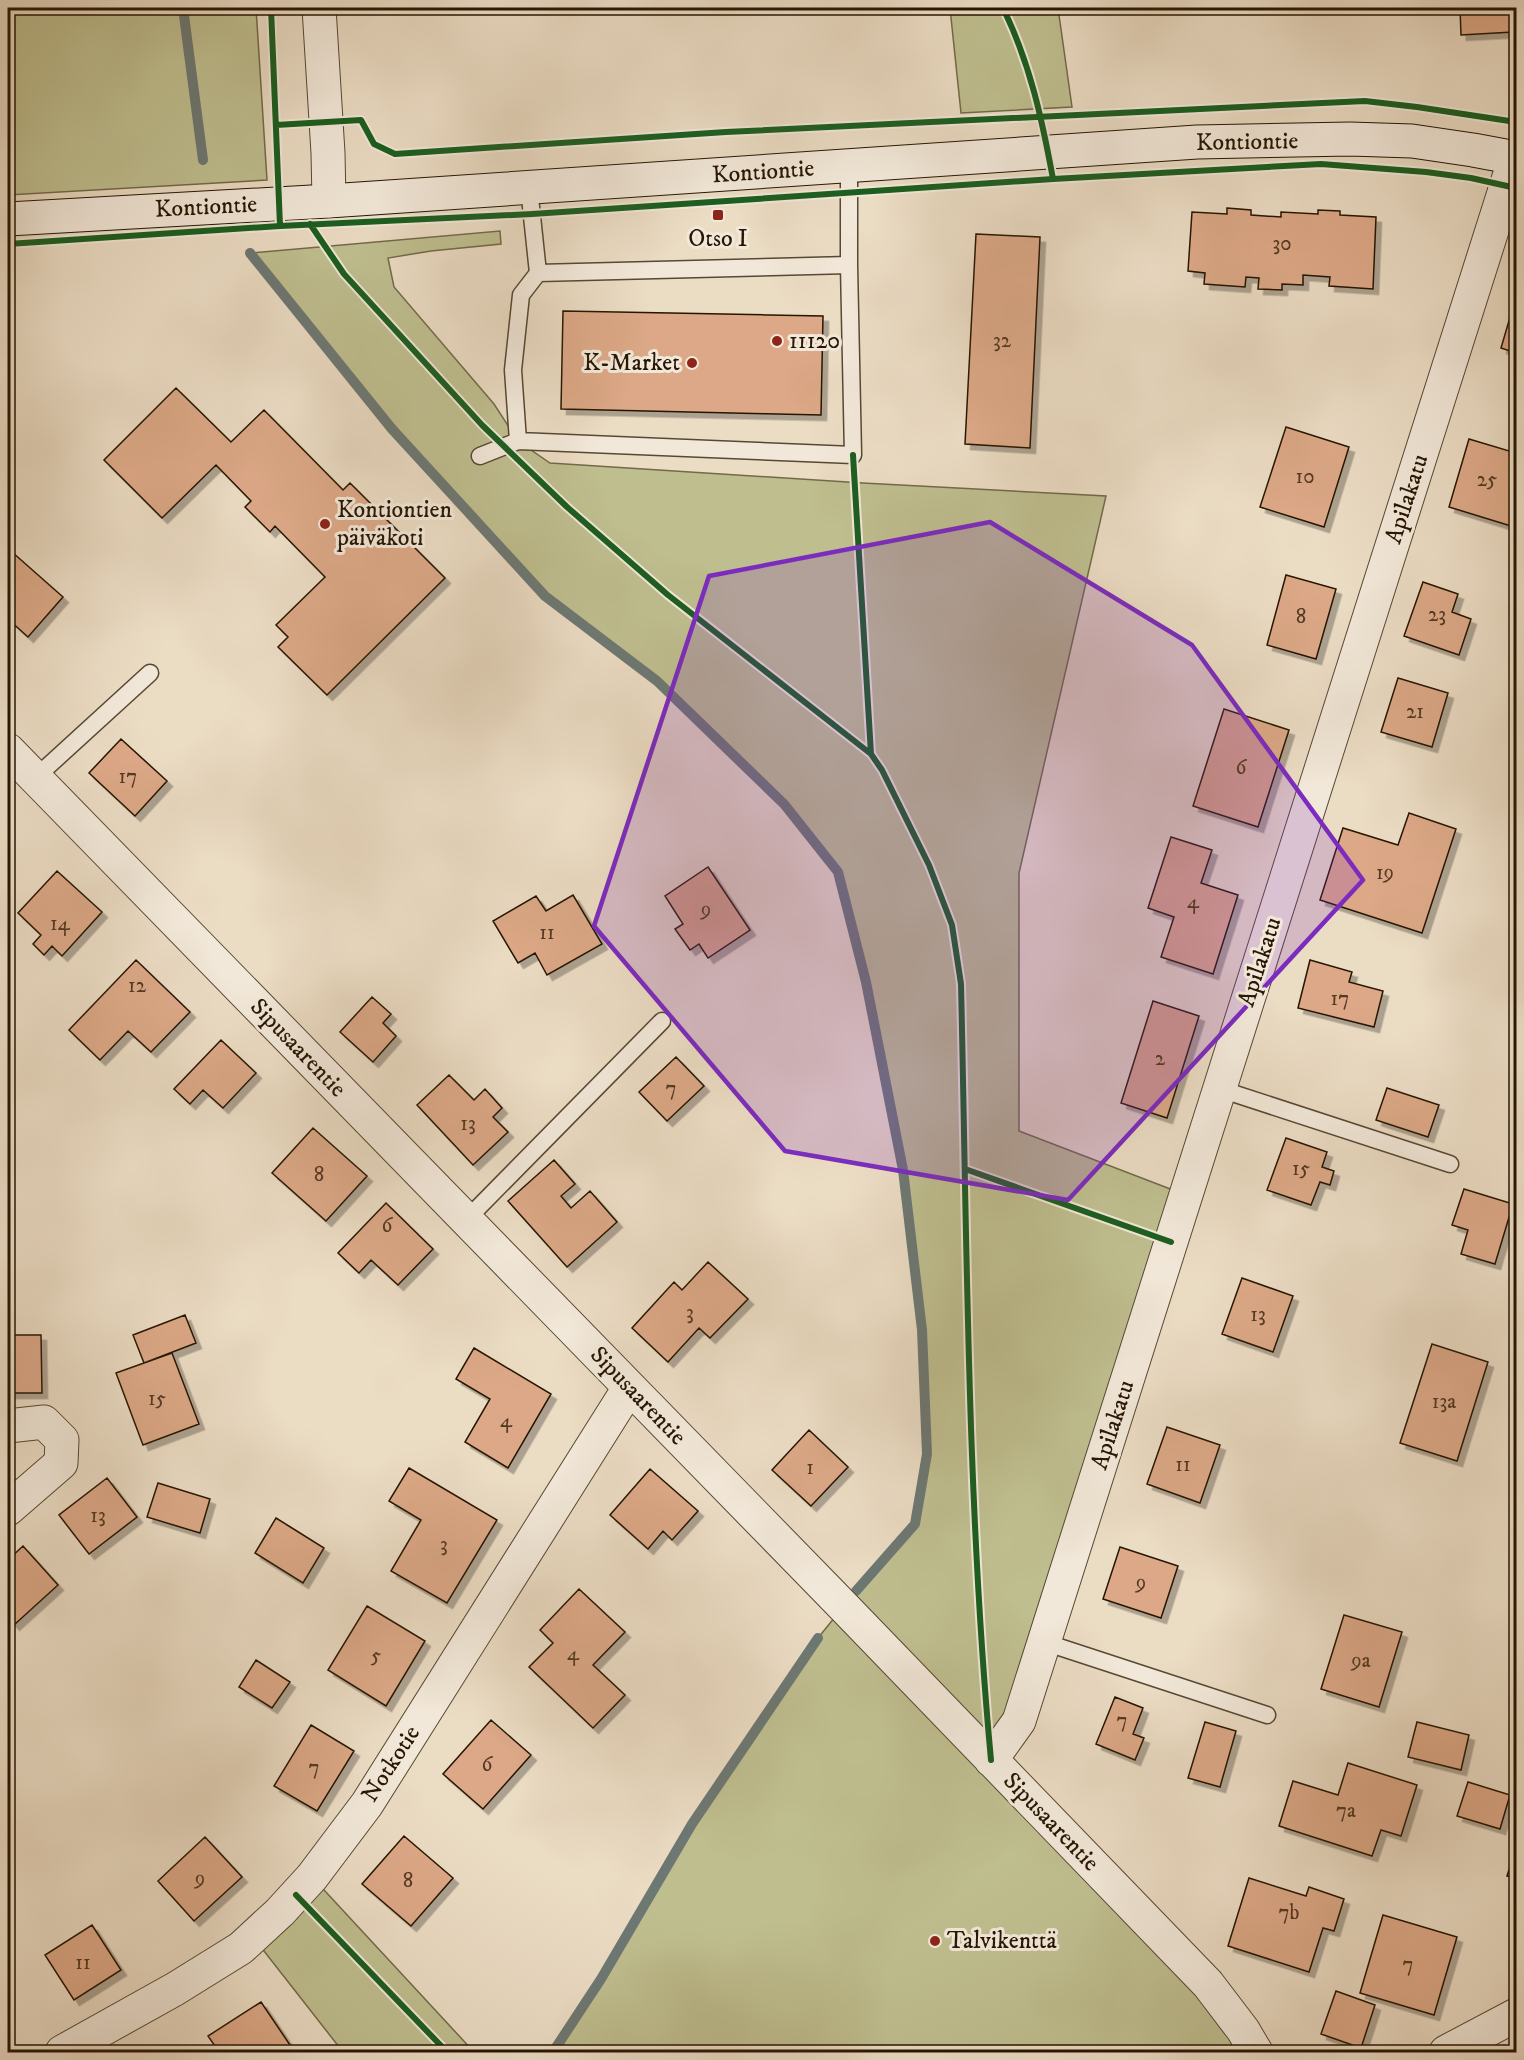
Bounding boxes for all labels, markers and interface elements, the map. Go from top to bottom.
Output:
street label: Kontiontie [1196,126,1299,158]
street label: Kontiontie [711,153,815,191]
street label: Kontiontie [154,189,258,225]
marker: Otso I [711,208,725,222]
place label: Otso I [688,224,748,254]
house number: 30 [1272,231,1292,257]
place label: 11120 [789,326,840,356]
house number: 32 [993,328,1012,354]
marker: 11120 [770,334,784,348]
place label: K-Market [583,348,680,378]
marker: K-Market [685,356,699,370]
street label: Apilakatu [1378,450,1436,548]
house number: 10 [1296,464,1314,490]
house number: 25 [1477,467,1497,493]
place label: Kontiontien päiväkoti [336,495,452,553]
marker: Kontiontien päiväkoti [318,517,332,531]
house number: 23 [1428,602,1446,628]
house number: 8 [1296,604,1306,630]
house number: 21 [1406,699,1424,725]
house number: 6 [1236,755,1248,781]
house number: 17 [119,764,137,790]
house number: 19 [1376,860,1394,886]
house number: 4 [1187,889,1200,915]
house number: 9 [700,897,711,923]
house number: 14 [50,911,71,937]
street label: Apilakatu [1231,913,1289,1011]
house number: 11 [539,920,555,946]
house number: 12 [128,973,147,999]
house number: 17 [1331,986,1349,1012]
street label: Sipusaarentie [243,992,353,1104]
house number: 2 [1155,1046,1166,1072]
house number: 7 [665,1076,677,1102]
house number: 13 [460,1111,476,1137]
house number: 15 [1292,1156,1310,1182]
house number: 8 [314,1162,324,1188]
house number: 6 [382,1213,394,1239]
house number: 3 [686,1300,694,1326]
house number: 13 [1250,1302,1266,1328]
street label: Sipusaarentie [583,1340,693,1452]
street label: Apilakatu [1084,1376,1142,1474]
house number: 15 [148,1386,166,1412]
house number: 13a [1432,1389,1456,1415]
house number: 4 [500,1408,513,1434]
house number: 11 [1175,1452,1191,1478]
house number: 1 [806,1455,814,1481]
house number: 13 [90,1503,106,1529]
house number: 3 [440,1532,448,1558]
house number: 9 [1135,1570,1146,1596]
house number: 4 [567,1641,580,1667]
house number: 5 [371,1643,381,1669]
house number: 9a [1350,1648,1371,1674]
house number: 7 [1116,1708,1128,1734]
street label: Notkotie [355,1720,427,1808]
house number: 6 [482,1752,494,1778]
house number: 7 [308,1755,320,1781]
street label: Sipusaarentie [996,1766,1106,1878]
house number: 7a [1336,1798,1356,1824]
house number: 9 [194,1866,205,1892]
house number: 8 [403,1868,413,1894]
house number: 7b [1279,1900,1300,1926]
place label: Talvikenttä [947,1926,1057,1956]
marker: Talvikenttä [928,1934,942,1948]
house number: 11 [75,1950,91,1976]
house number: 7 [1402,1952,1414,1978]

